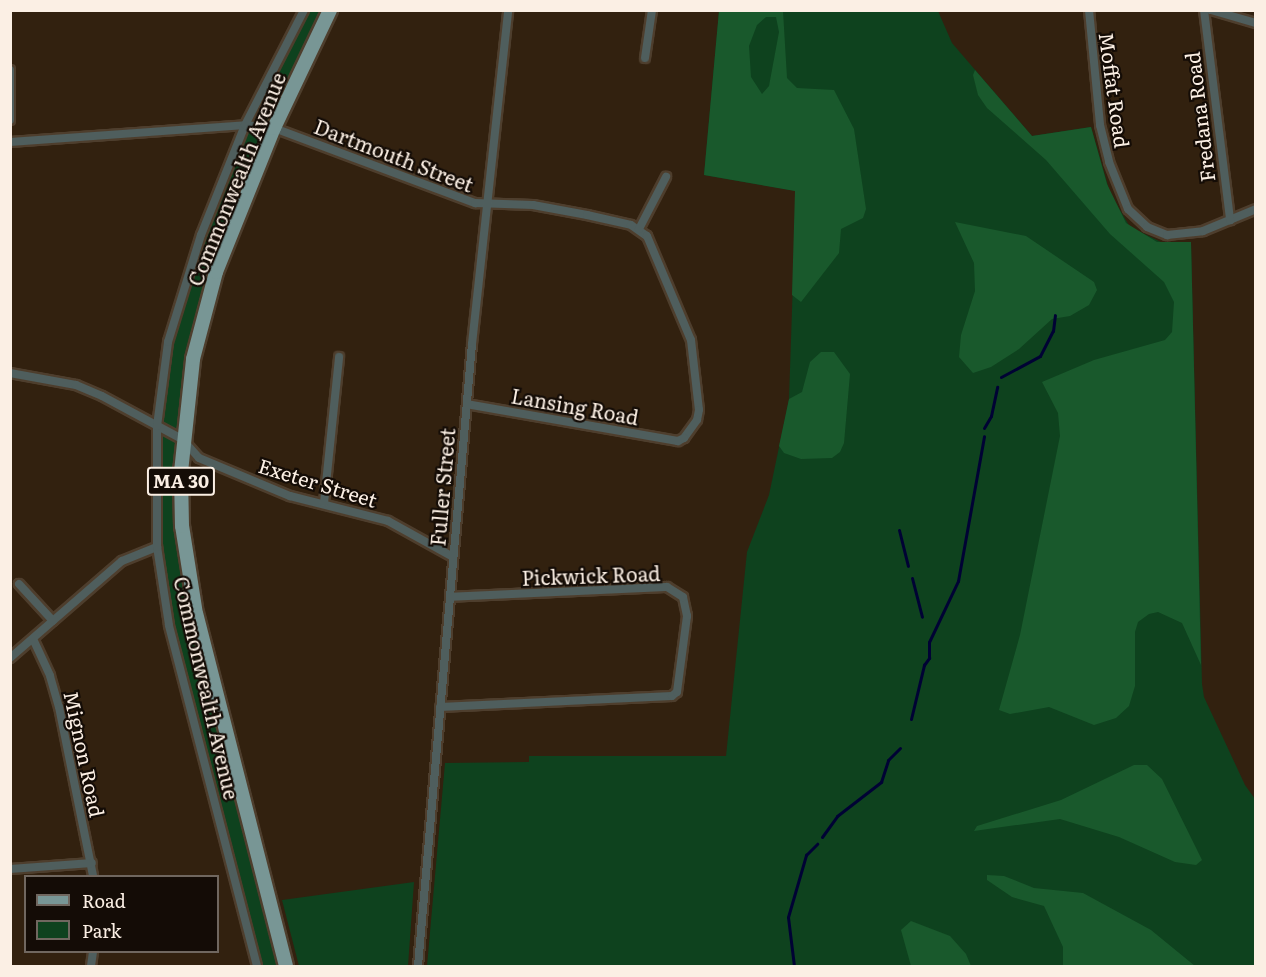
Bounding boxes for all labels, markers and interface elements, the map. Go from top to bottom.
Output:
street label: Moffat Road [1095,31,1135,149]
street label: Fredana Road [1179,51,1219,183]
street label: Commonwealth Avenue [182,69,290,289]
street label: Dartmouth Street [311,114,477,196]
street label: Lansing Road [509,383,641,429]
street label: Fuller Street [425,427,459,547]
street label: Exeter Street [256,453,380,511]
road number: MA 30 [146,466,216,496]
street label: Pickwick Road [521,561,661,589]
street label: Commonwealth Avenue [170,574,244,802]
street label: Mignon Road [60,689,110,819]
legend [24,875,219,953]
text: Road [82,887,126,914]
text: Park [82,917,121,944]

